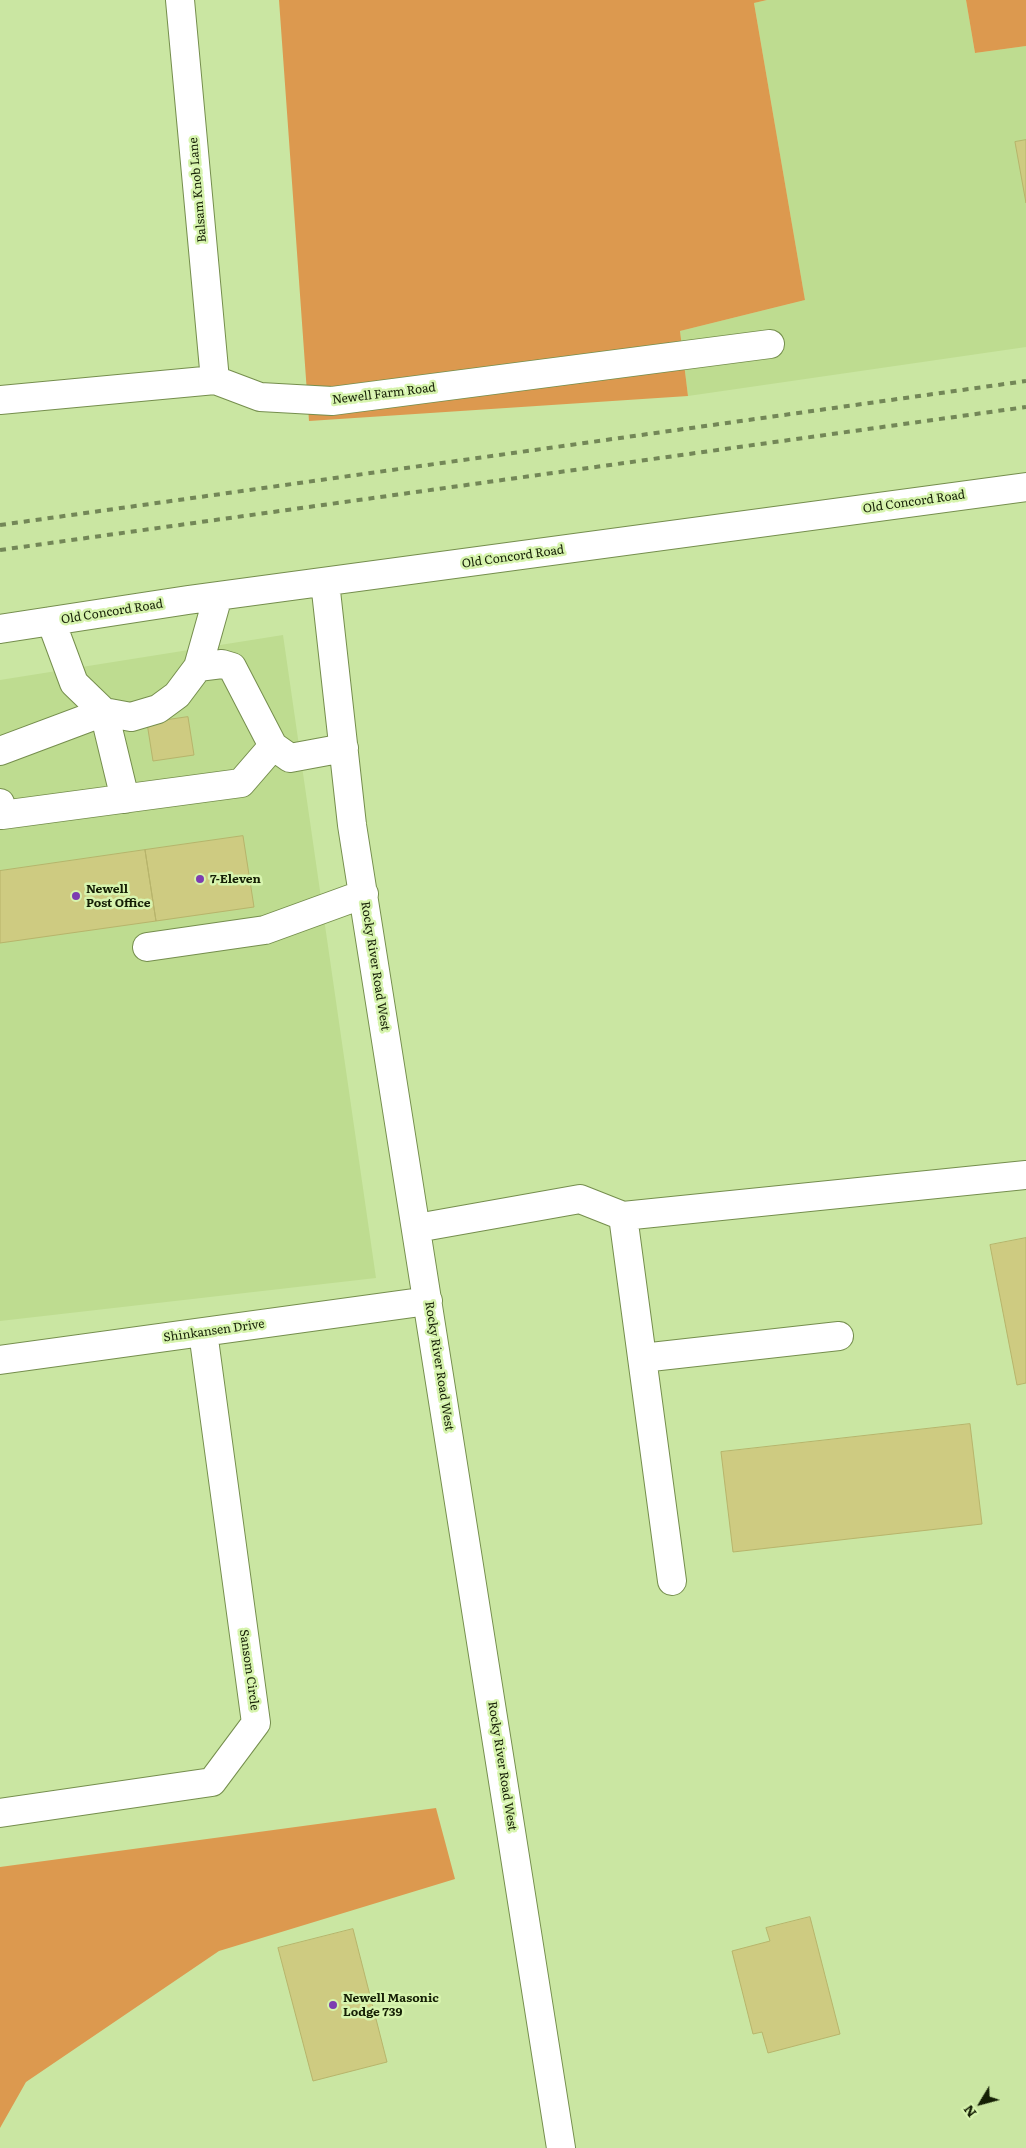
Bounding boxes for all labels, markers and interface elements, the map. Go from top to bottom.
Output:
street label: Balsam Knob Lane [186,137,210,243]
street label: Newell Farm Road [331,381,437,407]
street label: Old Concord Road [862,488,966,516]
street label: Old Concord Road [461,543,565,571]
street label: Old Concord Road [60,597,164,627]
place label: 7-Eleven [210,872,261,886]
marker: 7-Eleven [194,873,206,885]
place label: Newell Post Office [86,882,151,910]
marker: Newell Post Office [70,890,82,902]
street label: Rocky River Road West [358,900,392,1032]
street label: Rocky River Road West [422,1300,456,1432]
street label: Shinkansen Drive [163,1317,265,1345]
street label: Sansom Circle [236,1629,262,1711]
street label: Rocky River Road West [485,1700,519,1832]
place label: Newell Masonic Lodge 739 [343,1991,439,2019]
marker: Newell Masonic Lodge 739 [327,1999,339,2011]
north arrow [956,2078,1006,2128]
text: N [957,2101,981,2123]

